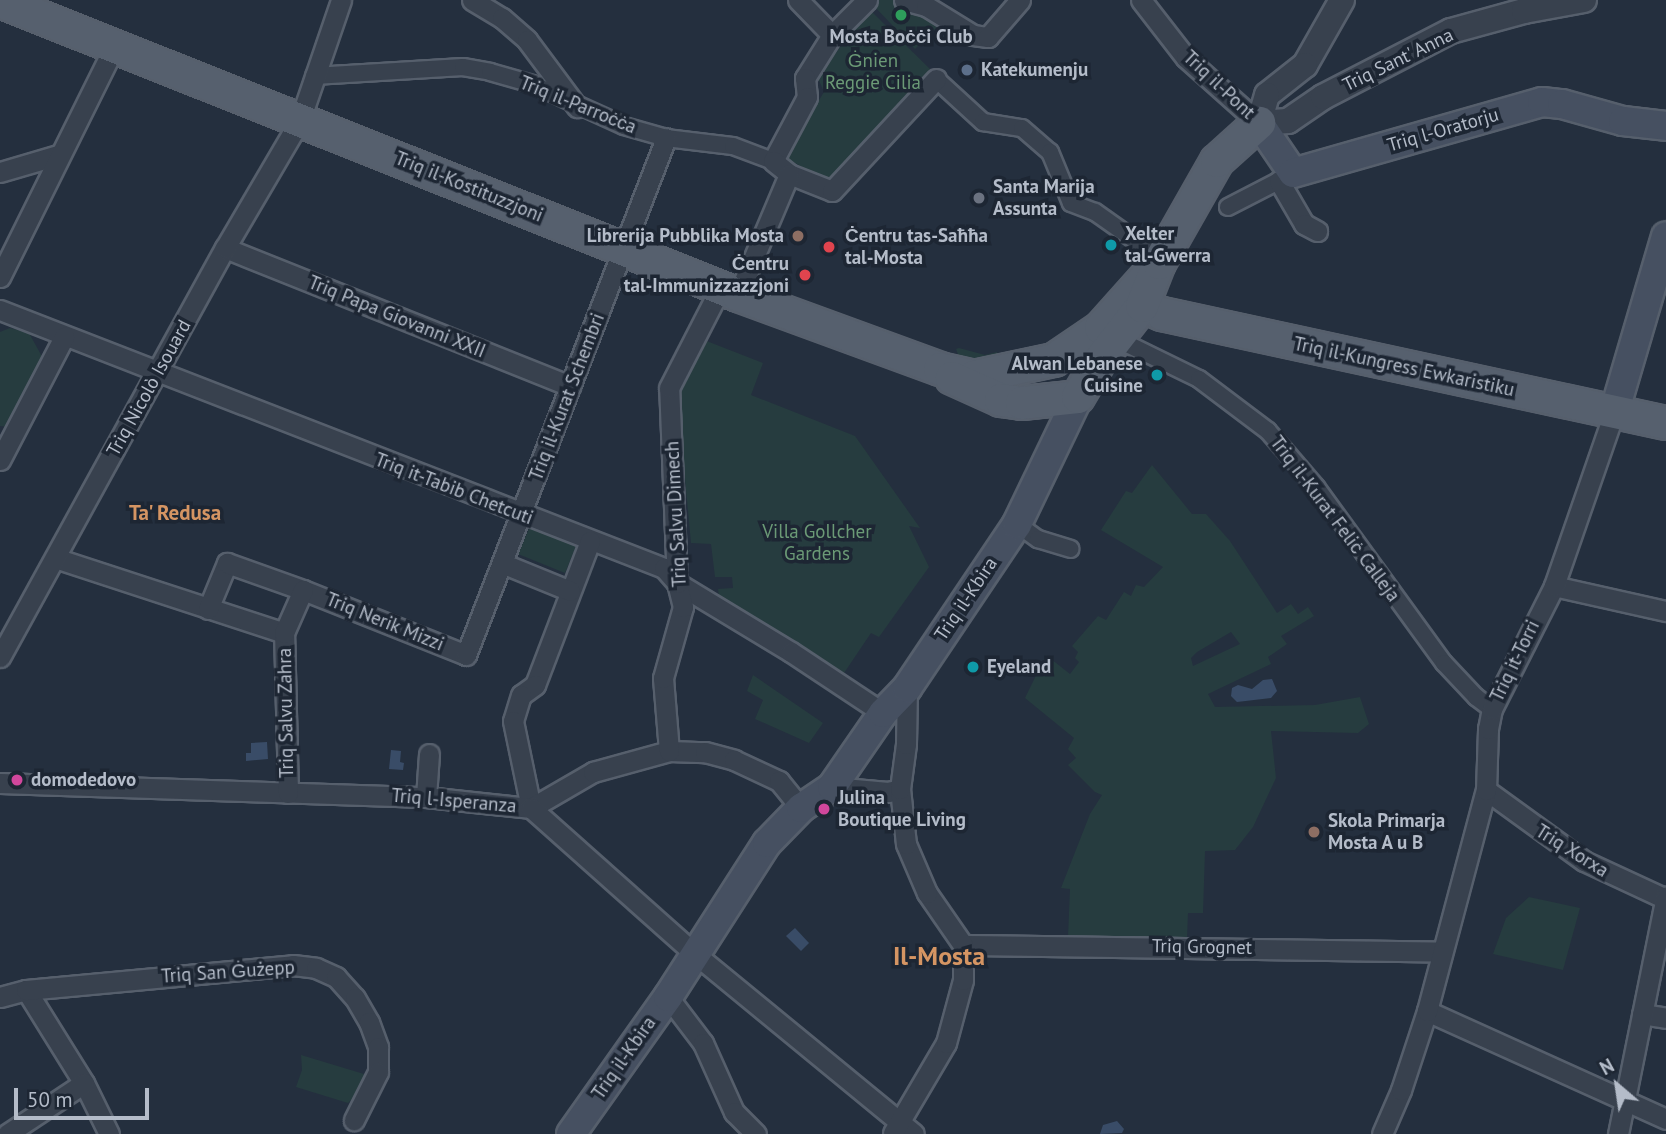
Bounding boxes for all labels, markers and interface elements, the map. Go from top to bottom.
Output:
marker: Mosta Boċċi Club [893,7,909,23]
street label: Triq Sant' Anna [1338,23,1458,97]
place label: Mosta Boċċi Club [829,26,973,48]
street label: Triq il-Pont [1178,46,1260,124]
park label: Ġnien Reggie Cilia [825,50,921,94]
place label: Katekumenju [981,59,1088,81]
marker: Katekumenju [959,62,975,78]
street label: Triq il-Parroċċa [516,71,640,139]
street label: Triq l-Oratorju [1385,103,1501,157]
street label: Triq il-Kostituzzjoni [392,147,546,227]
place label: Santa Marija Assunta [993,176,1095,220]
marker: Santa Marija Assunta [971,190,987,206]
place label: Xelter tal-Gwerra [1125,223,1211,267]
place label: Librerija Pubblika Mosta [587,225,784,247]
place label: Ċentru tas-Saħħa tal-Mosta [845,225,988,269]
marker: Librerija Pubblika Mosta [790,228,806,244]
marker: Ċentru tas-Saħħa tal-Mosta [819,237,839,257]
marker: Xelter tal-Gwerra [1103,237,1119,253]
place label: Ċentru tal-Immunizzazzjoni [624,253,789,297]
marker: Ċentru tal-Immunizzazzjoni [795,265,815,285]
street label: Triq Papa Giovanni XXII [305,271,489,363]
street label: Triq il-Kurat Schembri [525,310,609,484]
street label: Triq Nicolò Isouard [102,316,196,460]
street label: Triq il-Kungress Ewkaristiku [1292,332,1516,402]
place label: Alwan Lebanese Cuisine [1012,353,1143,397]
marker: Alwan Lebanese Cuisine [1149,367,1165,383]
street label: Triq il-Kurat Feliċ Calleja [1265,432,1405,606]
street label: Triq Salvu Dimech [661,440,691,588]
street label: Triq it-Tabib Chetcuti [372,448,536,530]
district label: Ta' Redusa [128,500,222,526]
park label: Villa Gollcher Gardens [762,521,872,565]
street label: Triq il-Kbira [930,553,1002,645]
street label: Triq Nerik Mizzi [322,588,448,656]
street label: Triq it-Torri [1485,617,1545,705]
street label: Triq Salvu Zahra [273,648,299,778]
place label: Eyeland [987,656,1051,678]
marker: Eyeland [965,659,981,675]
place label: domodedovo [31,769,136,791]
marker: domodedovo [9,772,25,788]
street label: Triq l-Isperanza [391,784,517,818]
place label: Julina Boutique Living [838,787,966,831]
marker: Julina Boutique Living [816,801,832,817]
place label: Skola Primarja Mosta A u B [1328,810,1445,854]
street label: Triq Xorxa [1531,820,1613,882]
marker: Skola Primarja Mosta A u B [1306,824,1322,840]
street label: Triq Grognet [1152,935,1252,959]
district label: Il-Mosta [893,940,985,972]
street label: Triq San Ġużepp [160,956,296,988]
street label: Triq il-Kbira [587,1012,661,1104]
north arrow [1582,1050,1652,1120]
text: N [1596,1053,1618,1080]
scale bar [18,1074,152,1118]
text: 50 m [27,1086,73,1113]

